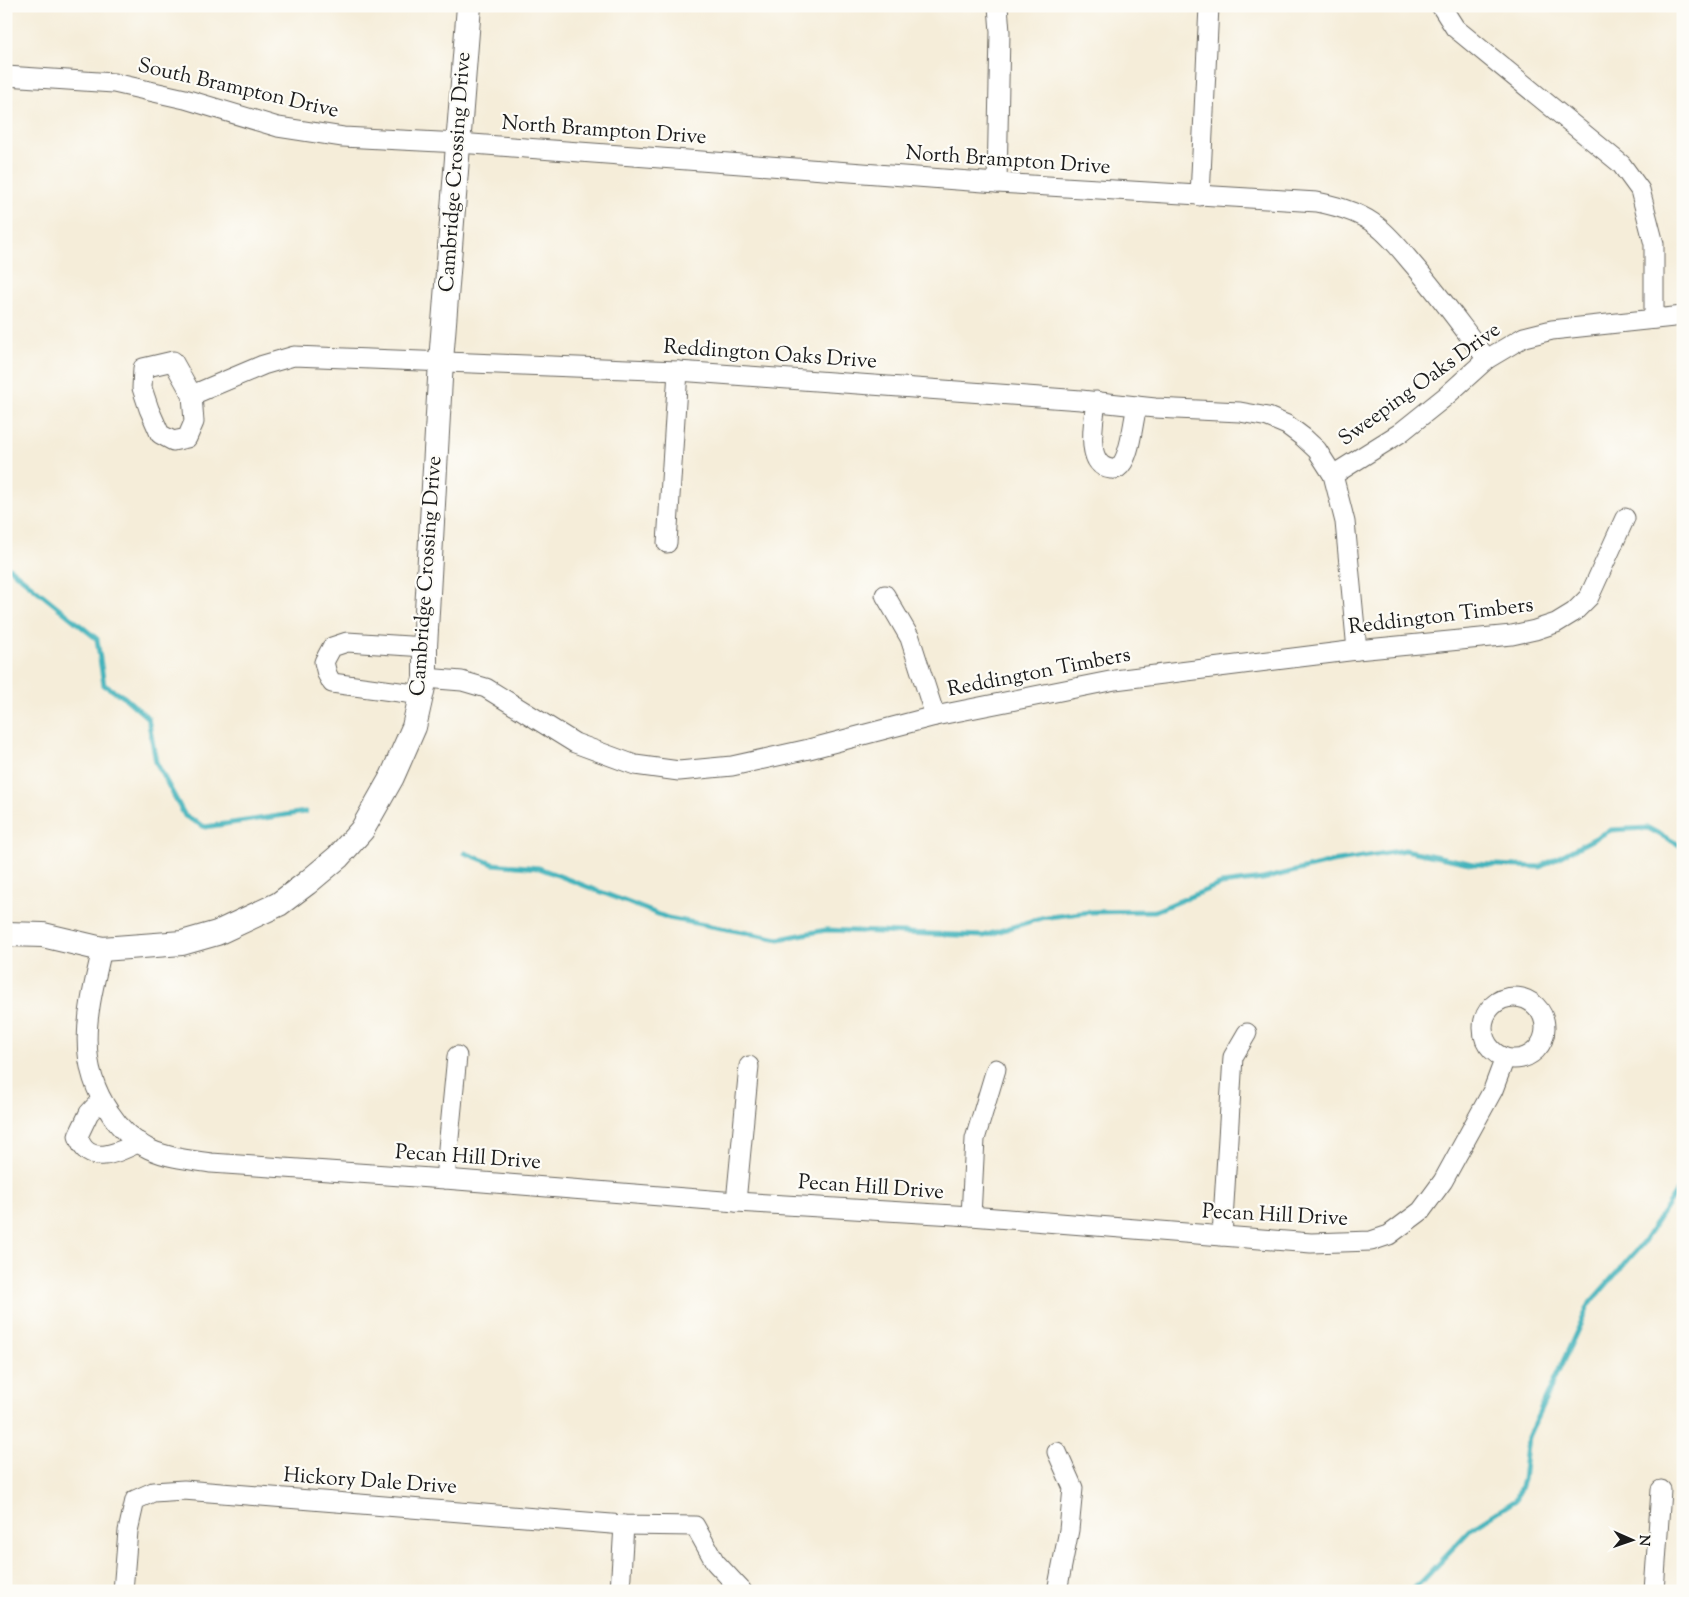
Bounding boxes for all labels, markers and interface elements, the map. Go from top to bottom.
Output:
street label: South Brampton Drive [134,51,342,127]
street label: Cambridge Crossing Drive [433,51,479,293]
street label: North Brampton Drive [501,109,707,153]
street label: North Brampton Drive [905,139,1111,183]
street label: Sweeping Oaks Drive [1333,316,1507,454]
street label: Reddington Oaks Drive [662,333,878,377]
street label: Cambridge Crossing Drive [404,455,450,697]
street label: Reddington Timbers [1347,591,1535,643]
street label: Reddington Timbers [945,641,1133,705]
street label: Pecan Hill Drive [394,1138,542,1178]
street label: Pecan Hill Drive [797,1168,945,1208]
street label: Pecan Hill Drive [1201,1197,1349,1235]
street label: Hickory Dale Drive [282,1461,458,1503]
north arrow [1606,1514,1656,1564]
text: N [1633,1534,1653,1546]

